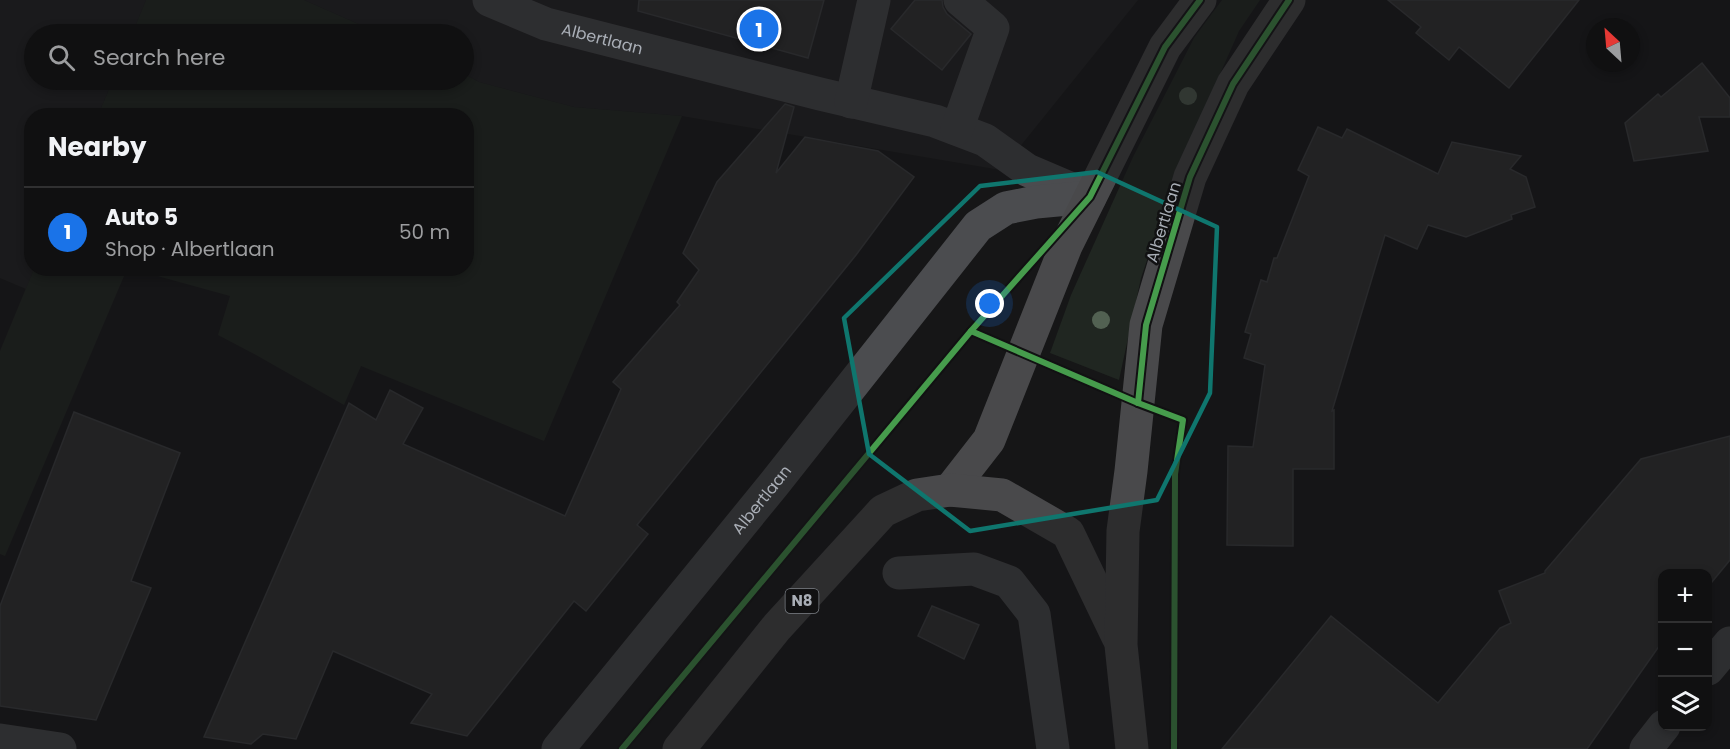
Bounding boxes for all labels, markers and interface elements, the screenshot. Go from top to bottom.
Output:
pin: 1 [740,6,778,51]
street label: Albertlaan [559,17,645,60]
north arrow [1586,18,1640,72]
search box [24,24,474,90]
icon: search [45,41,78,74]
text: Search here [93,42,226,73]
text: Nearby [48,129,146,165]
street label: Albertlaan [1140,179,1187,265]
text: Auto 5 [105,202,178,233]
text: 1 [64,218,71,246]
text: 50 m [399,218,450,246]
text: Shop · Albertlaan [105,235,275,263]
your location [975,289,1004,318]
street label: Albertlaan [727,460,797,539]
map controls [1658,569,1712,731]
button: + [1658,569,1712,623]
road number: N8 [786,589,818,613]
button: − [1658,623,1712,677]
button: layers [1658,677,1712,731]

